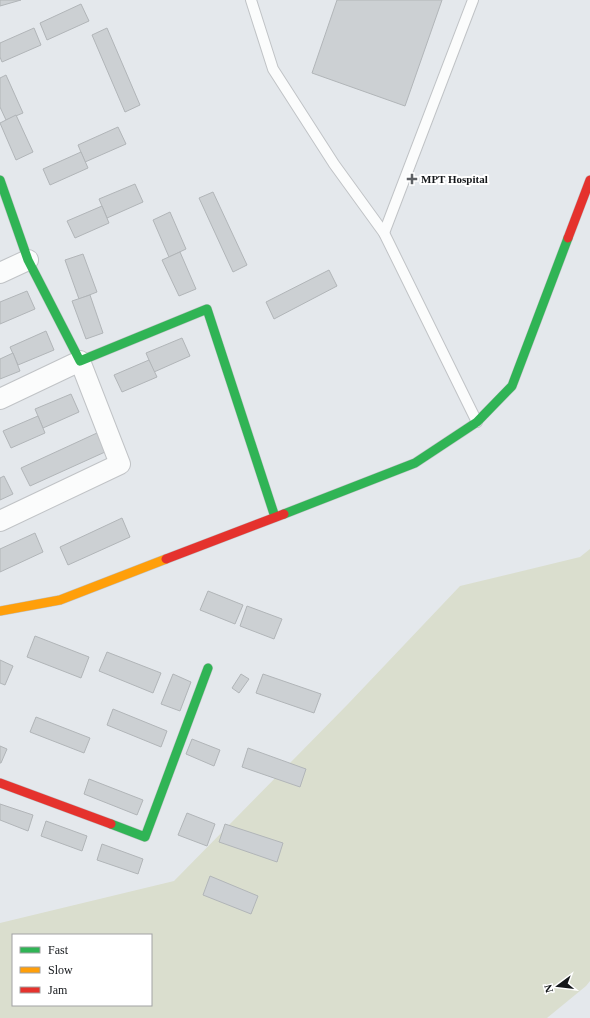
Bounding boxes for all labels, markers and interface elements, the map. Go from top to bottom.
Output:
marker: MPT Hospital [406,173,418,185]
place label: MPT Hospital [421,173,488,185]
legend [12,934,152,1006]
text: Fast [48,943,69,957]
text: Slow [48,963,73,977]
north arrow [538,966,578,1006]
text: Jam [48,983,68,997]
text: N [542,983,555,994]

